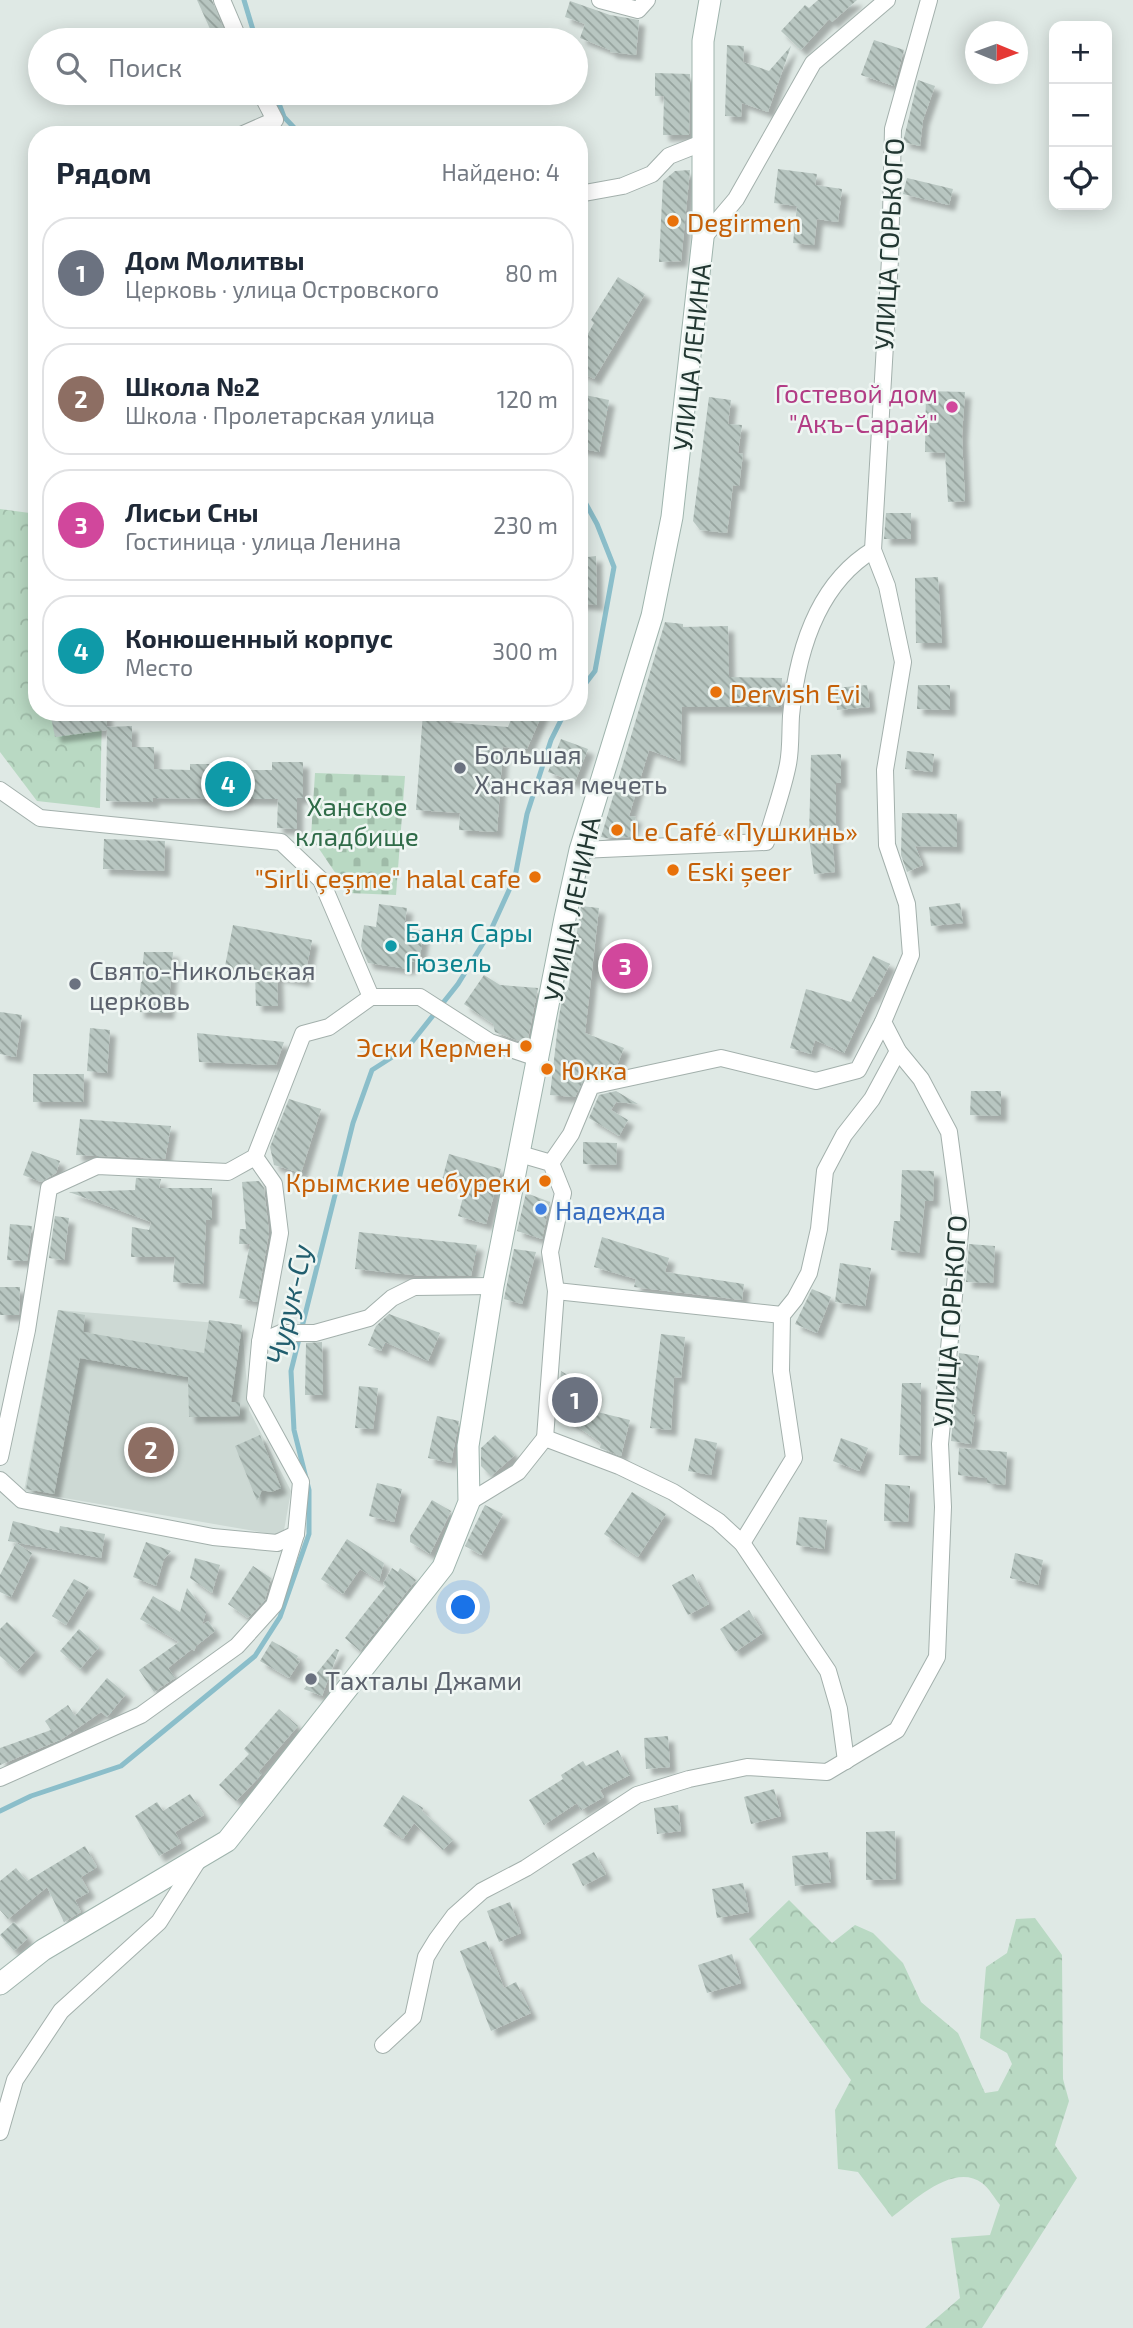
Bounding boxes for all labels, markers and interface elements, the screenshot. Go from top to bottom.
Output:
north arrow [965,21,1028,84]
map controls [1049,21,1112,210]
button: + [1049,21,1112,84]
search box [28,28,588,105]
icon: search [52,48,90,86]
text: Поиск [108,51,182,82]
button: − [1049,84,1112,147]
street label: УЛИЦА ГОРЬКОГО [867,137,909,351]
button: locate [1049,147,1112,210]
text: Рядом [56,154,152,190]
text: Найдено: 4 [441,158,560,186]
place label: Degirmen [687,206,801,237]
marker: Degirmen [665,213,681,229]
text: Дом Молитвы [125,244,305,275]
text: 1 [76,259,86,287]
text: 80 m [505,259,558,287]
street label: УЛИЦА ЛЕНИНА [666,262,716,452]
text: Церковь · улица Островского [125,275,439,303]
text: Школа №2 [125,370,260,401]
place label: Гостевой дом "Акъ-Сарай" [775,377,938,438]
text: 2 [74,385,88,413]
text: 120 m [497,385,558,413]
marker: Гостевой дом "Акъ-Сарай" [944,399,960,415]
text: Школа · Пролетарская улица [125,401,435,429]
text: Лисьи Сны [125,496,259,527]
text: 3 [74,511,88,539]
text: 230 m [493,511,558,539]
text: Гостиница · улица Ленина [125,527,401,555]
text: Конюшенный корпус [125,622,393,653]
text: 4 [74,637,88,665]
text: 300 m [492,637,558,665]
text: Место [125,653,193,681]
place label: Dervish Evi [730,677,861,708]
marker: Dervish Evi [708,684,724,700]
place label: Большая Ханская мечеть [474,738,667,799]
pin: 4 [205,758,251,810]
marker: Большая Ханская мечеть [452,760,468,776]
park label: Ханское кладбище [295,790,419,851]
street label: УЛИЦА ЛЕНИНА [536,813,606,1005]
place label: Le Café «Пушкинь» [631,815,858,847]
marker: Le Café «Пушкинь» [609,822,625,838]
place label: Eski şeer [687,855,792,888]
place label: "Sirli çeşme" halal cafe [255,862,521,895]
marker: Eski şeer [665,862,681,878]
marker: "Sirli çeşme" halal cafe [527,869,543,885]
place label: Баня Сары Гюзель [405,916,533,977]
marker: Баня Сары Гюзель [383,938,399,954]
pin: 3 [602,940,648,992]
place label: Свято-Никольская церковь [89,954,316,1015]
marker: Свято-Никольская церковь [67,976,83,992]
place label: Эски Кермен [356,1031,512,1062]
marker: Эски Кермен [518,1038,534,1054]
place label: Юкка [561,1054,627,1085]
marker: Юкка [539,1061,555,1077]
place label: Крымские чебуреки [285,1166,531,1198]
marker: Крымские чебуреки [537,1173,553,1189]
place label: Надежда [555,1194,666,1225]
marker: Надежда [533,1201,549,1217]
street label: УЛИЦА ГОРЬКОГО [926,1214,972,1428]
water label: Чурук-Су [258,1241,318,1367]
pin: 1 [552,1374,598,1426]
pin: 2 [128,1424,174,1476]
your location [446,1590,480,1624]
place label: Тахталы Джами [325,1664,522,1695]
marker: Тахталы Джами [303,1671,319,1687]

